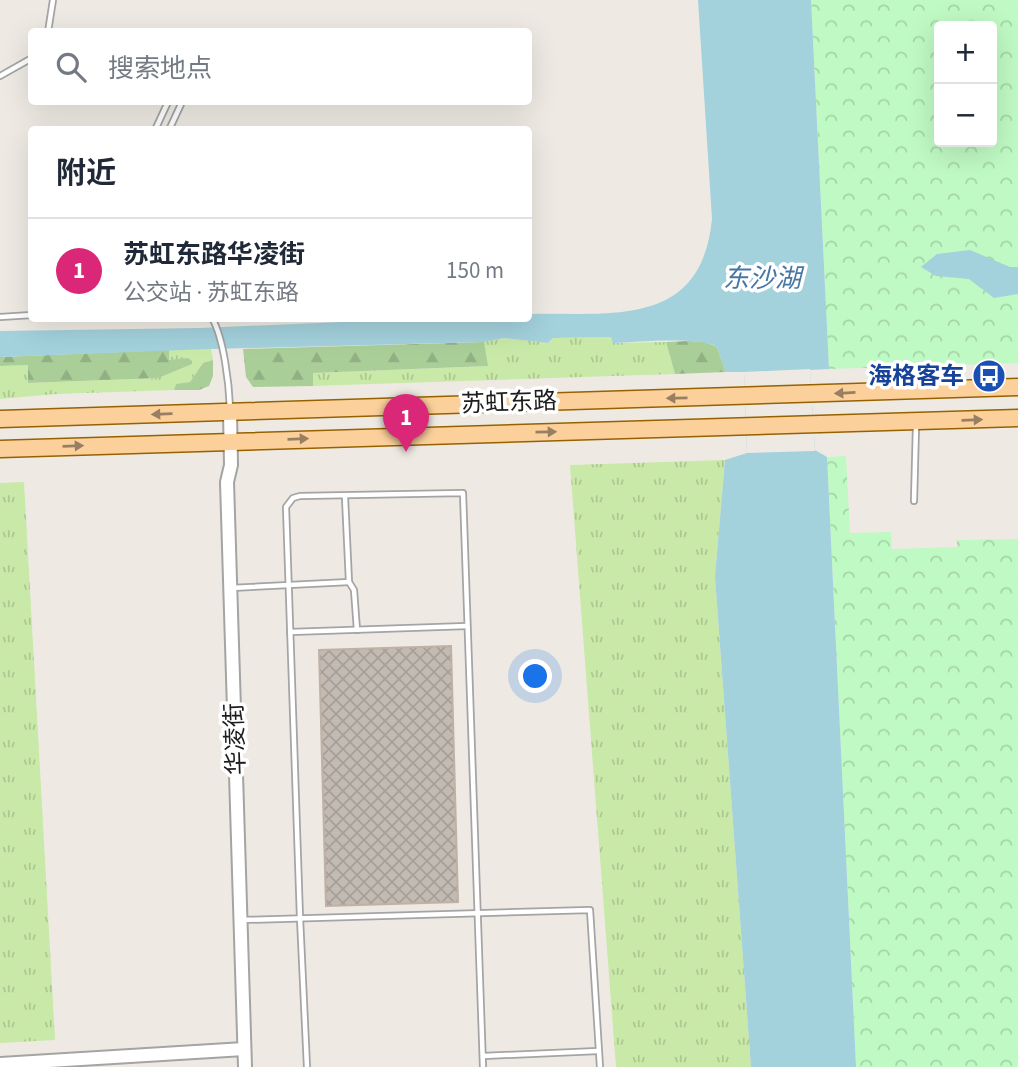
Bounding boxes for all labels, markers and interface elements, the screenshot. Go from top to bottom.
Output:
map controls [934,21,997,147]
button: + [934,21,997,84]
search box [28,28,532,105]
icon: search [52,48,90,86]
text: 搜索地点 [108,50,212,87]
button: − [934,84,997,147]
text: 附近 [56,152,116,195]
text: 苏虹东路华凌街 [123,236,305,273]
text: 1 [73,254,85,287]
text: 150 m [446,254,504,287]
water label: 东沙湖 [723,260,805,297]
text: 公交站 · 苏虹东路 [123,276,299,309]
bus stop icon: 海格客车 [970,357,1008,395]
place label: 海格客车 [868,359,964,394]
street label: 苏虹东路 [460,383,558,422]
one-way arrow [833,387,855,398]
one-way arrow [665,392,687,404]
pin: 1 [383,394,429,452]
one-way arrow [150,408,172,419]
one-way arrow [961,414,983,425]
one-way arrow [535,426,557,437]
one-way arrow [288,434,310,445]
one-way arrow [62,441,84,452]
your location [518,659,552,693]
street label: 华凌街 [217,702,254,776]

